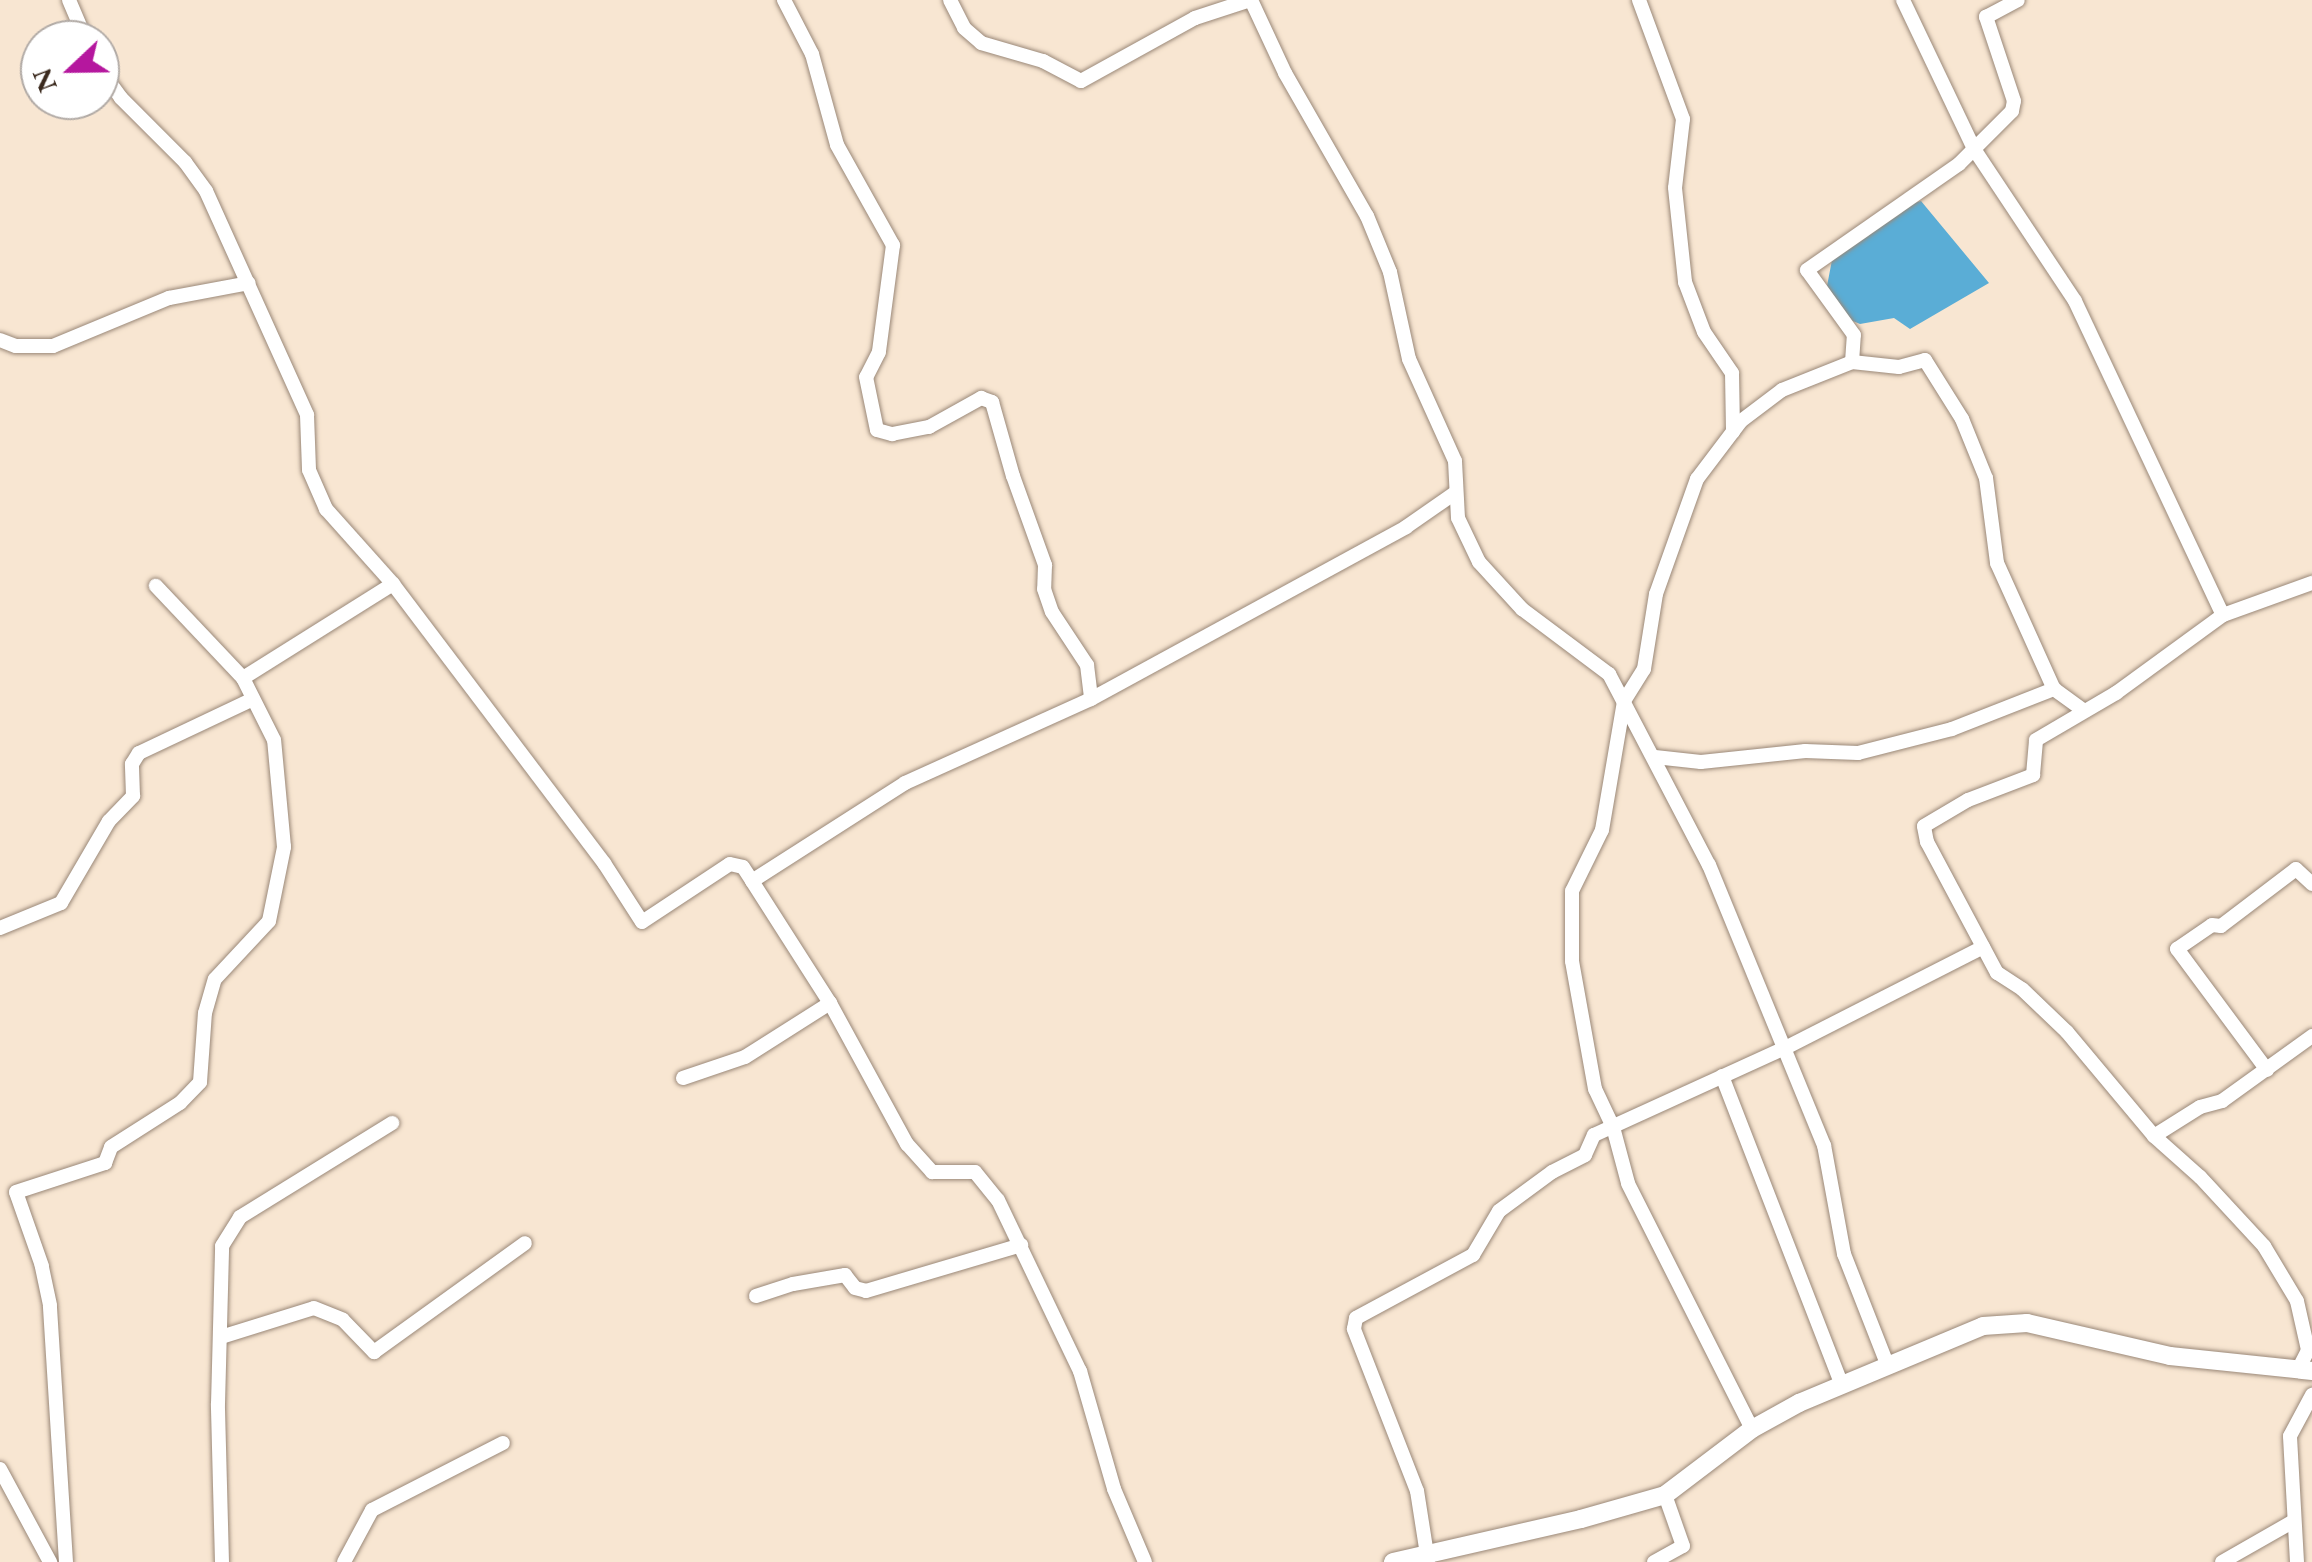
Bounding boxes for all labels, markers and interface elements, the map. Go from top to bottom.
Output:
north arrow [20,20,120,120]
text: N [23,63,65,98]

